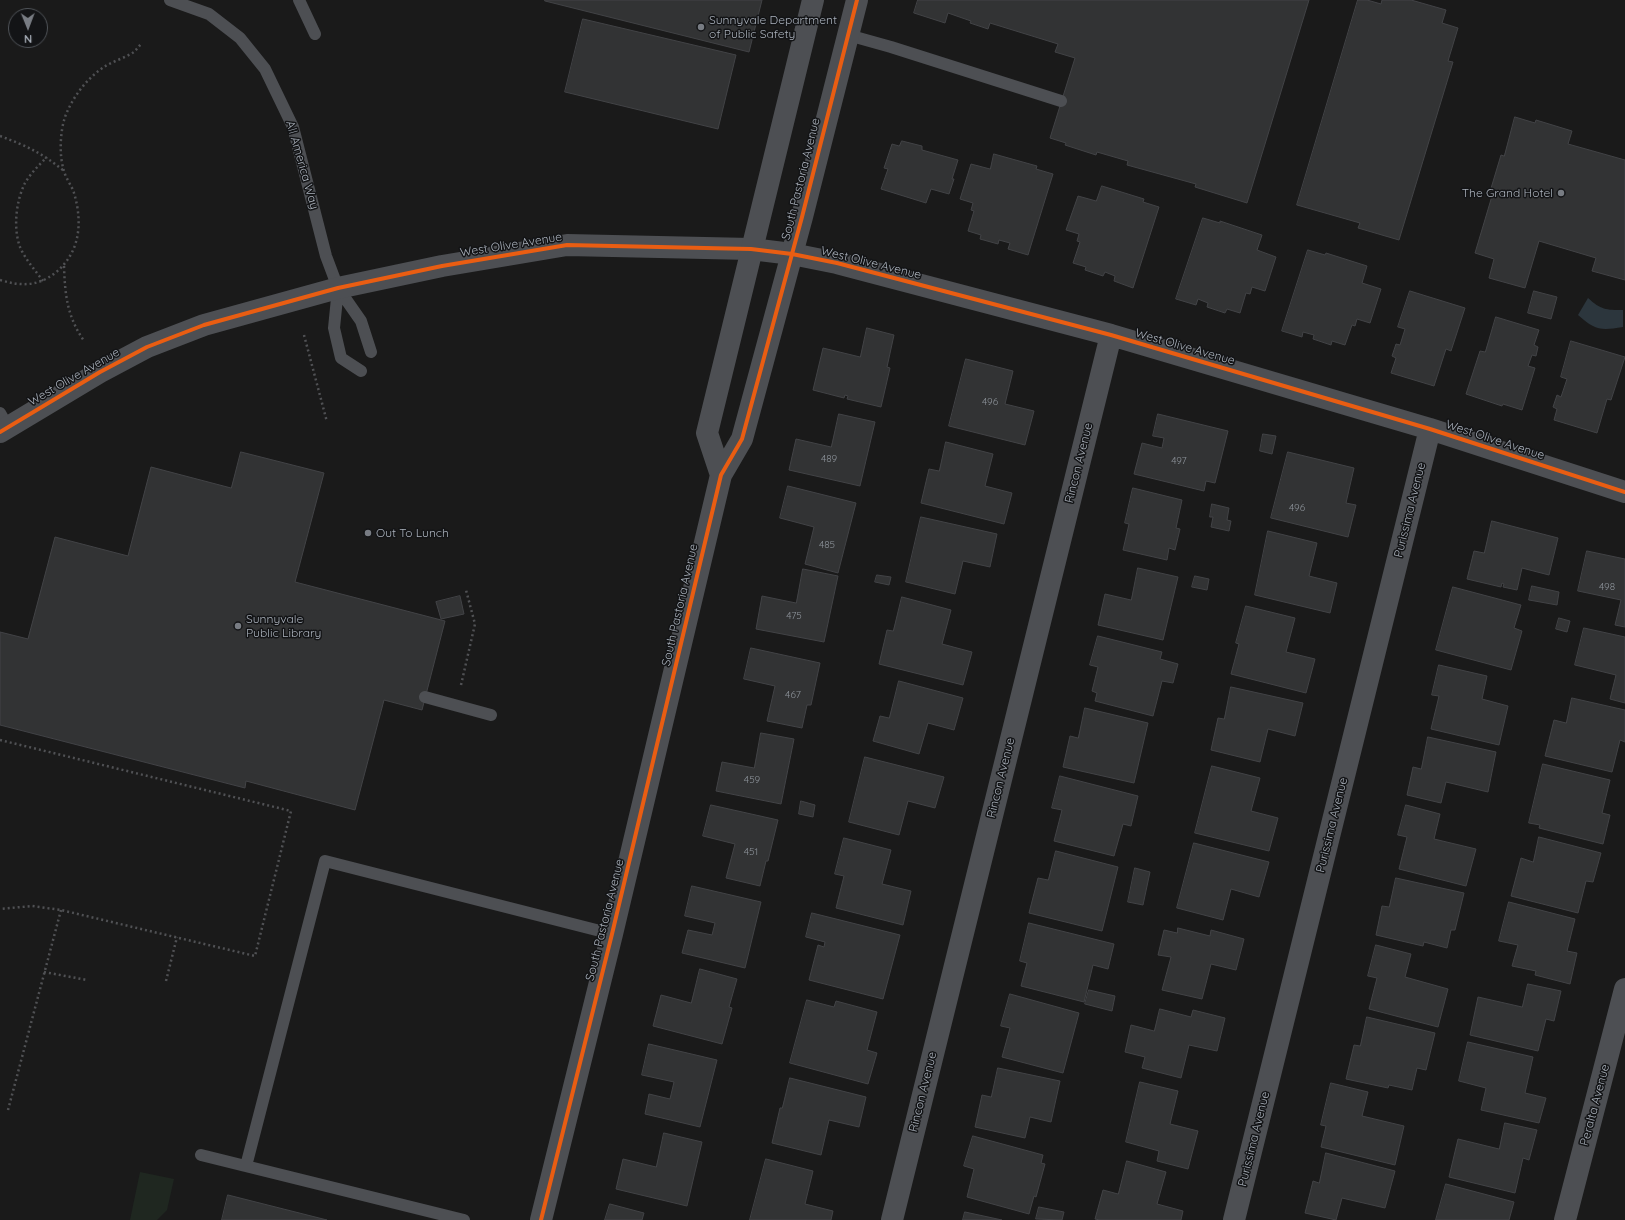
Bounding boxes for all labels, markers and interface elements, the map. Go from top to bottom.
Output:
north arrow [8,8,48,48]
place label: Sunnyvale Department of Public Safety [709,13,837,41]
marker: Sunnyvale Department of Public Safety [696,22,706,32]
text: N [24,32,32,46]
street label: South Pastoria Avenue [779,117,823,241]
street label: All America Way [282,119,322,211]
place label: The Grand Hotel [1462,186,1553,200]
marker: The Grand Hotel [1556,188,1566,198]
street label: West Olive Avenue [459,230,563,260]
street label: West Olive Avenue [819,244,923,282]
street label: West Olive Avenue [1133,326,1237,368]
street label: West Olive Avenue [26,345,122,409]
house number: 496 [982,396,998,408]
street label: West Olive Avenue [1444,417,1546,463]
street label: Rincon Avenue [1062,421,1096,505]
house number: 489 [821,453,837,465]
house number: 497 [1171,455,1187,467]
street label: Purissima Avenue [1391,461,1429,559]
house number: 496 [1289,502,1305,514]
place label: Out To Lunch [376,526,449,540]
marker: Out To Lunch [363,528,373,538]
house number: 485 [819,539,835,551]
street label: South Pastoria Avenue [659,542,701,668]
house number: 498 [1599,581,1615,593]
house number: 475 [786,610,802,622]
place label: Sunnyvale Public Library [246,612,321,640]
marker: Sunnyvale Public Library [233,621,243,631]
house number: 467 [785,689,801,701]
street label: Rincon Avenue [984,736,1018,820]
house number: 459 [744,774,760,786]
street label: Purissima Avenue [1313,776,1351,874]
house number: 451 [744,846,758,858]
street label: South Pastoria Avenue [583,858,627,982]
street label: Rincon Avenue [906,1050,940,1134]
street label: Peralta Avenue [1577,1063,1613,1147]
street label: Purissima Avenue [1235,1090,1273,1188]

